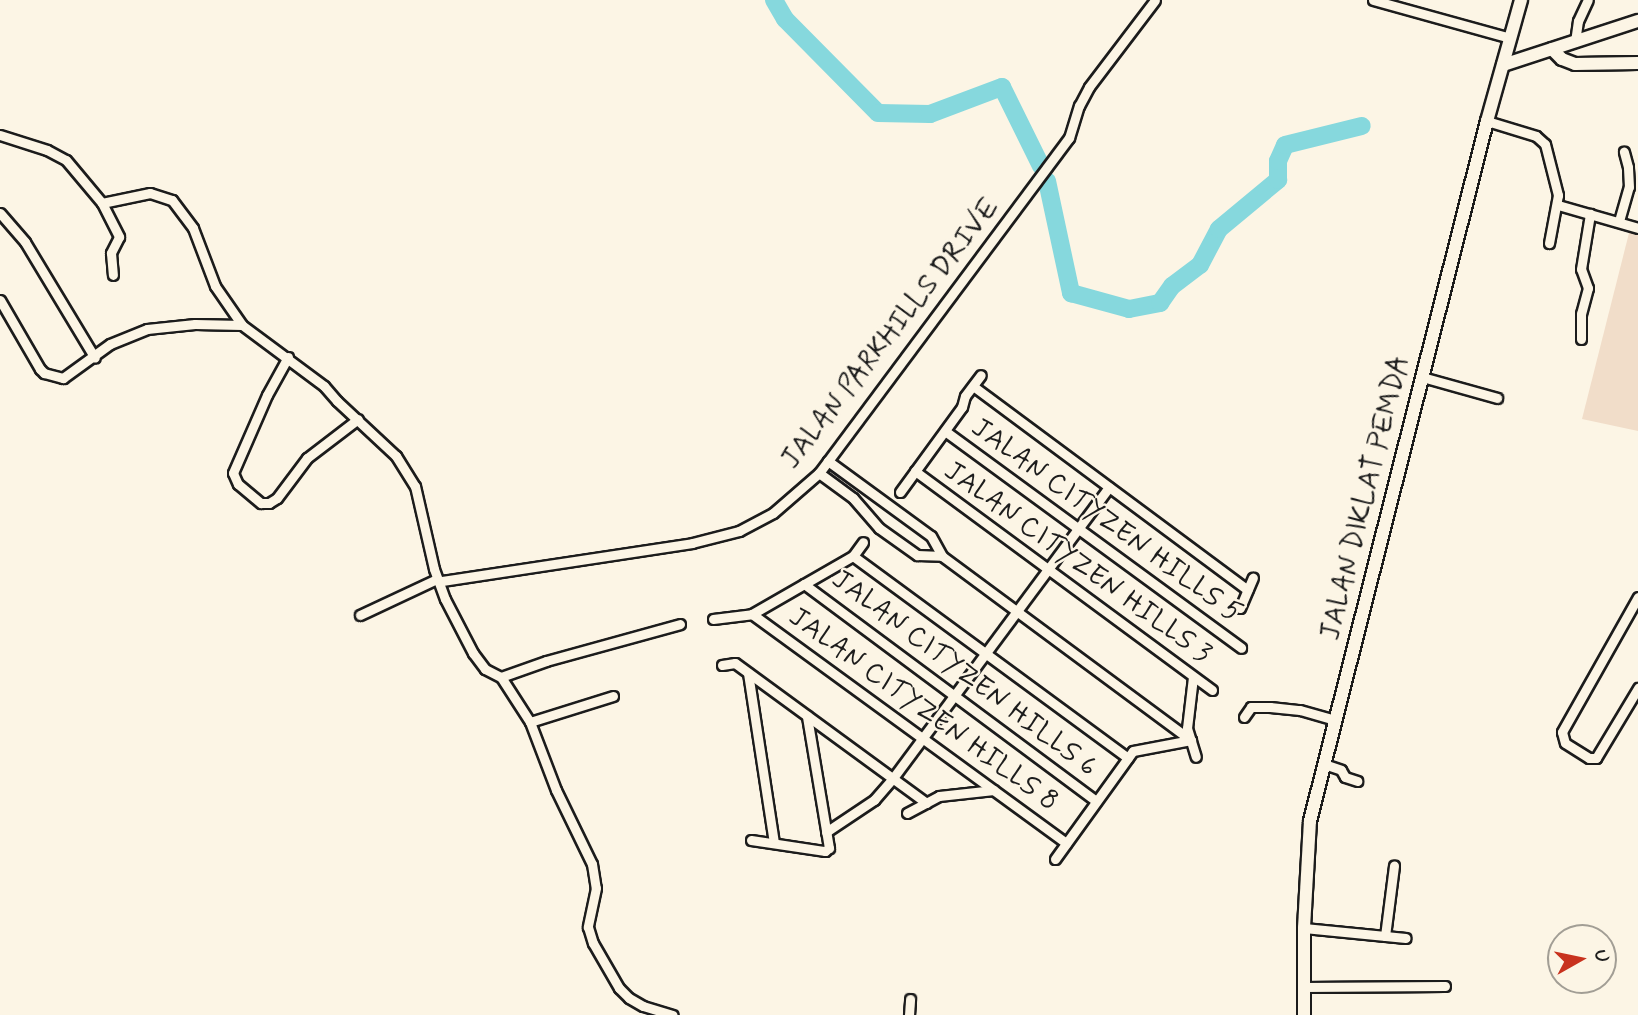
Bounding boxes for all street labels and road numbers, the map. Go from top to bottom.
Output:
street label: JALAN PARKHILLS DRIVE [774,191,1008,477]
street label: JALAN DIKLAT PEMDA [1314,349,1418,647]
street label: JALAN CITYZEN HILLS 5 [961,409,1251,633]
street label: JALAN CITYZEN HILLS 3 [934,453,1220,673]
street label: JALAN CITYZEN HILLS 6 [822,561,1106,787]
street label: JALAN CITYZEN HILLS 8 [779,599,1067,821]

